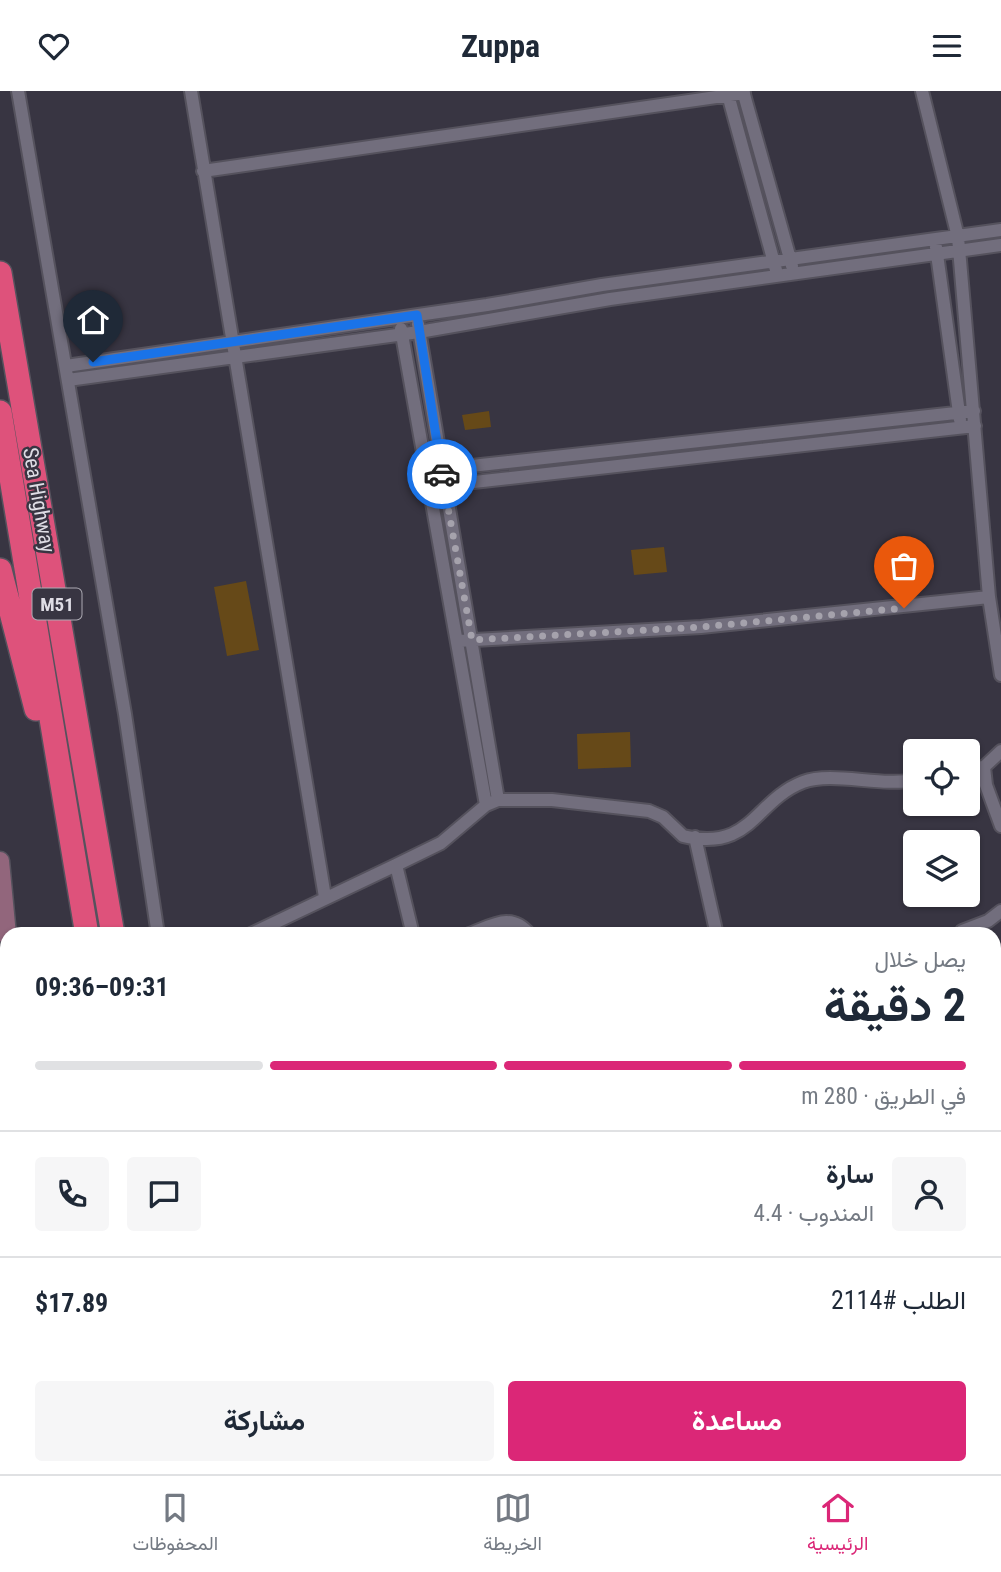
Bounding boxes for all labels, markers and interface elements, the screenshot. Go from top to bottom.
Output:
icon: heart [35,27,73,65]
text: Zuppa [461,27,540,65]
icon: menu [928,27,966,65]
pin [63,290,123,362]
icon: home [74,301,112,339]
courier [407,439,477,509]
street label: Sea Highway [18,446,60,555]
icon: car [423,455,461,493]
pin [874,536,934,608]
icon: bag [885,547,923,585]
road number: M51 [32,589,82,619]
map controls [903,739,980,907]
button: locate [903,739,980,816]
button: layers [903,830,980,907]
text: يصل خلال [874,946,966,973]
text: 09:31–09:36 [35,972,169,1002]
text: 2 دقيقة [824,978,966,1032]
text: في الطريق · 280 m [801,1083,966,1110]
button: phone [35,1157,109,1231]
button: chat [127,1157,201,1231]
button: person [892,1157,966,1231]
text: سارة [826,1159,874,1189]
text: المندوب · 4.4 [754,1200,874,1227]
text: الطلب #2114 [831,1285,966,1315]
text: $17.89 [35,1288,108,1318]
button: مشاركة [35,1381,494,1461]
button: مساعدة [508,1381,966,1461]
tab: المحفوظات [133,1489,218,1560]
tab: الخريطة [483,1489,542,1560]
tab: الرئيسية [807,1489,868,1560]

